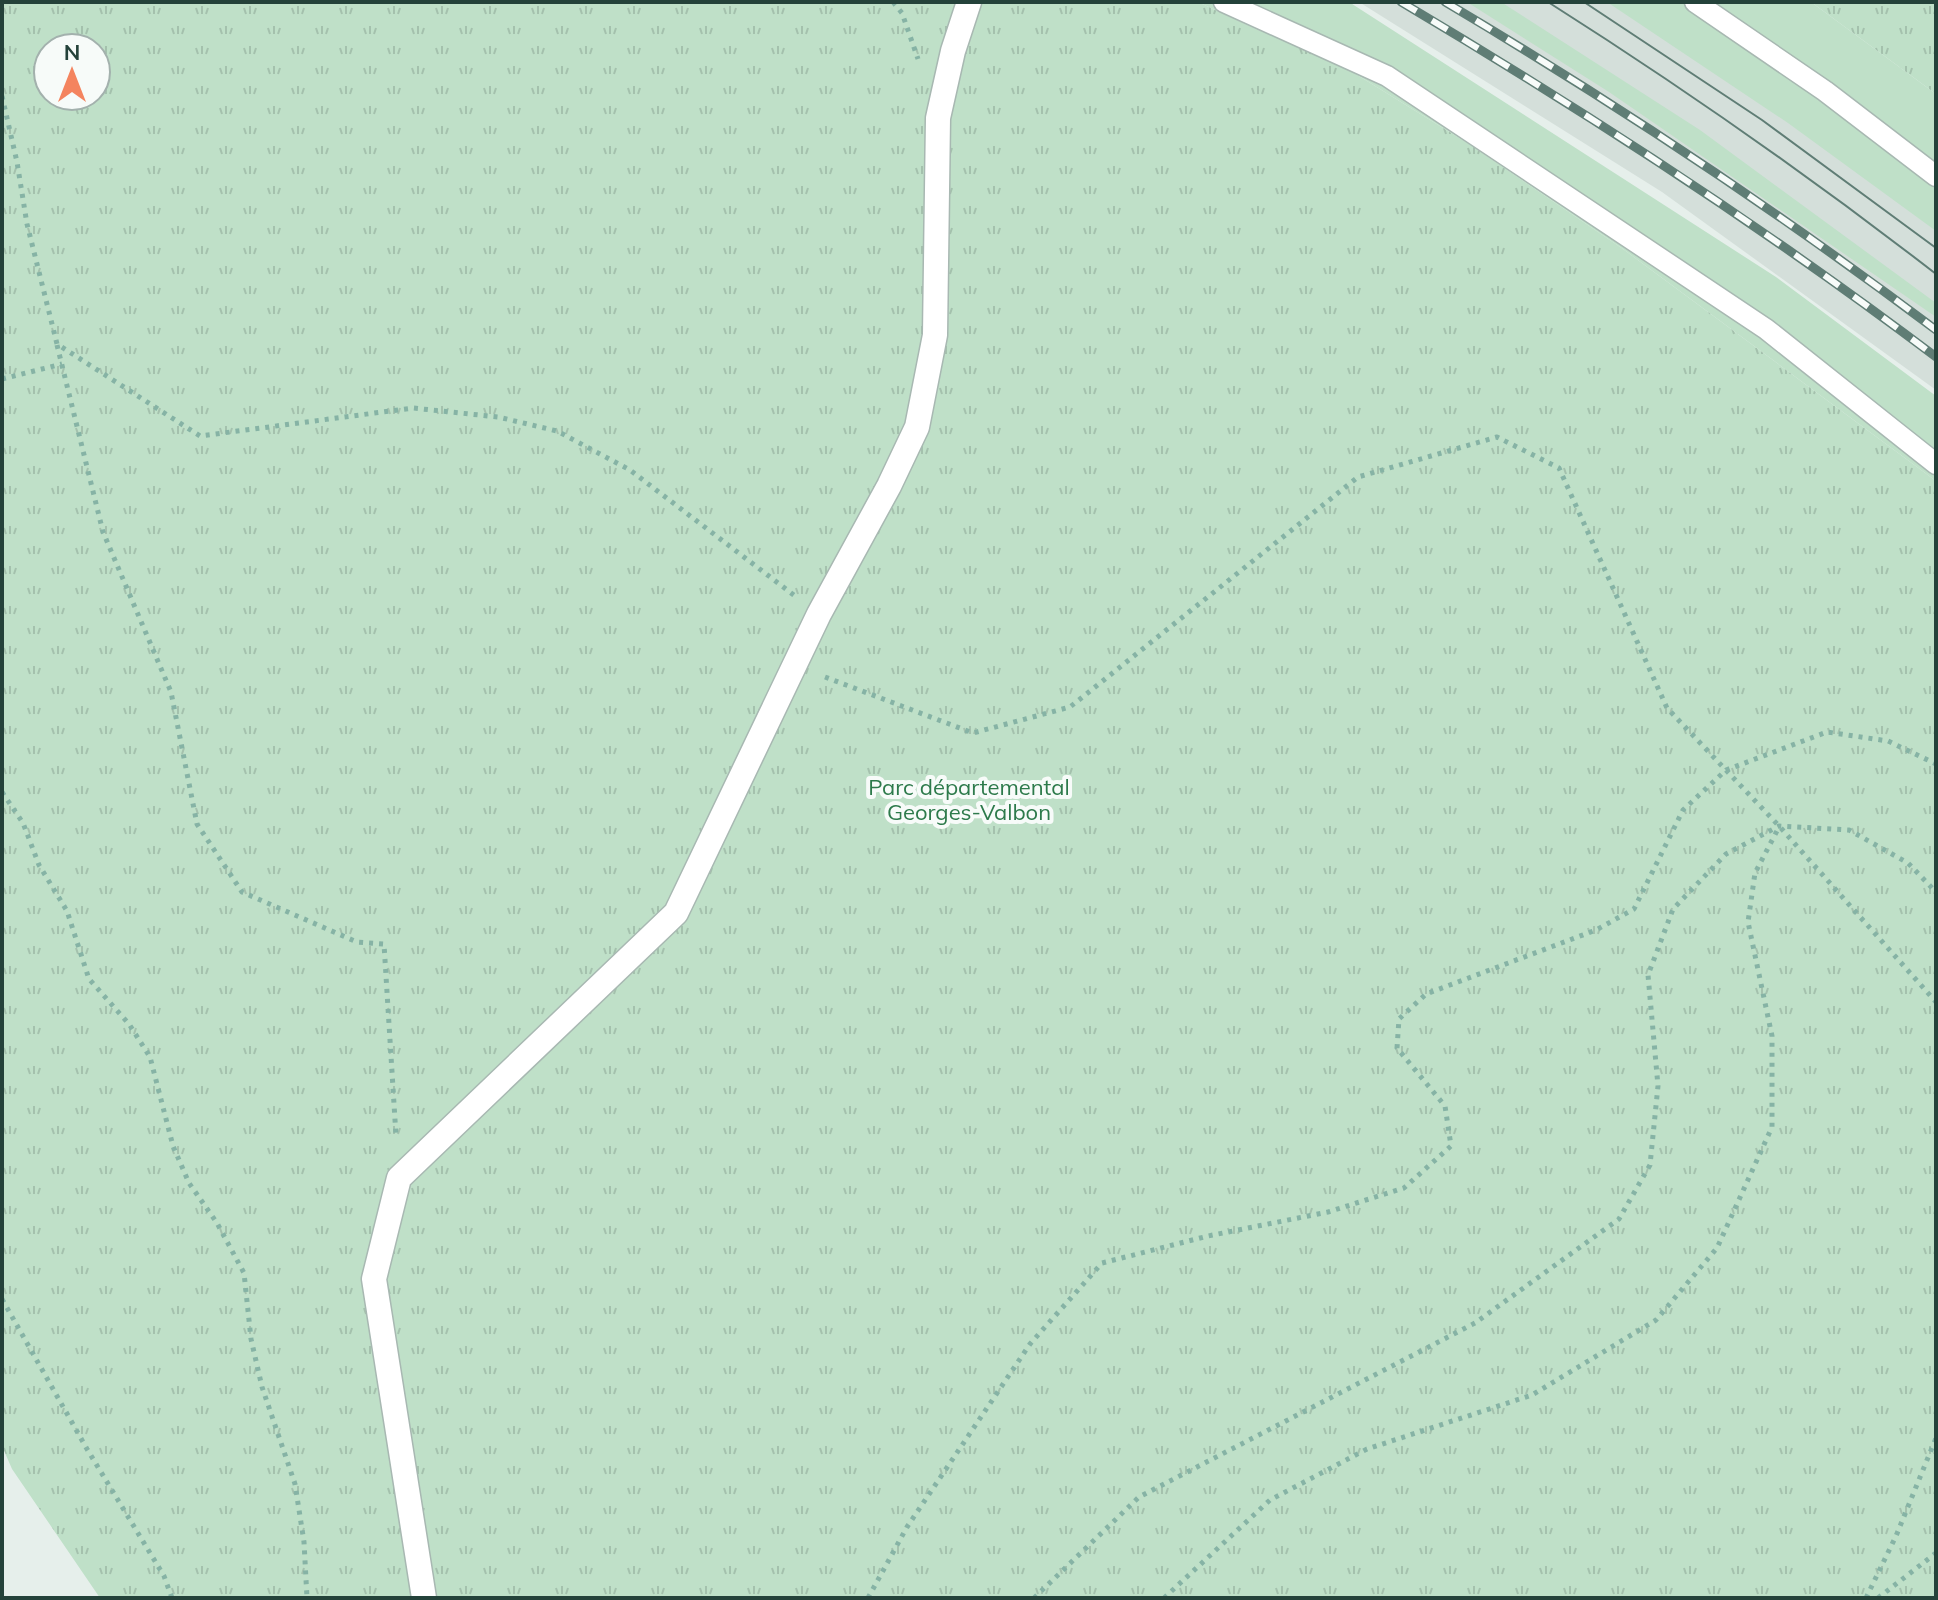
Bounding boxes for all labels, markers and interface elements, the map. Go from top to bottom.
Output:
north arrow [32,32,112,112]
text: N [64,38,80,66]
park label: Parc départemental Georges-Valbon [868,773,1070,826]

